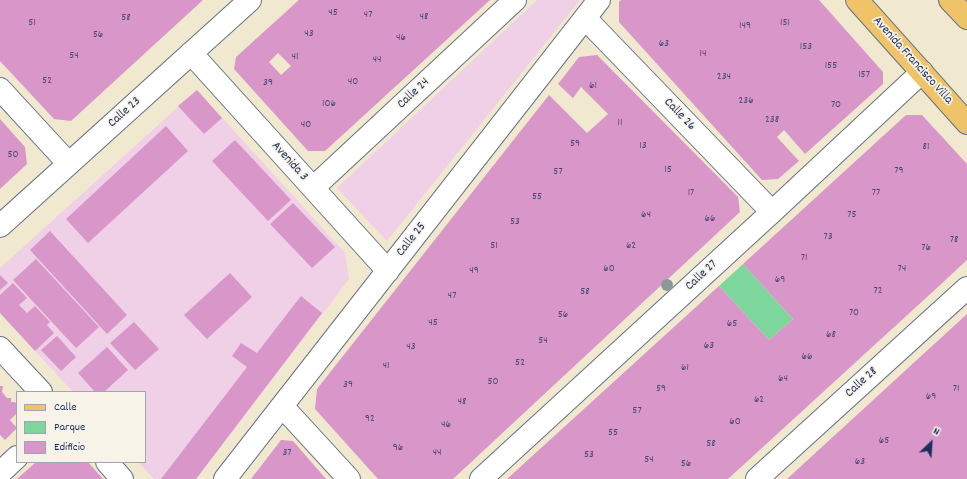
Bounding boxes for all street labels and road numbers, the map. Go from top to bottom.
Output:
street label: Avenida Francisco Villa [869,14,955,108]
street label: Calle 24 [395,75,433,113]
street label: Calle 23 [105,94,145,132]
street label: Calle 26 [660,95,698,135]
street label: Avenida 3 [267,139,311,185]
street label: Calle 25 [394,220,430,260]
street label: Calle 27 [683,257,721,295]
street label: Calle 28 [843,364,881,402]

